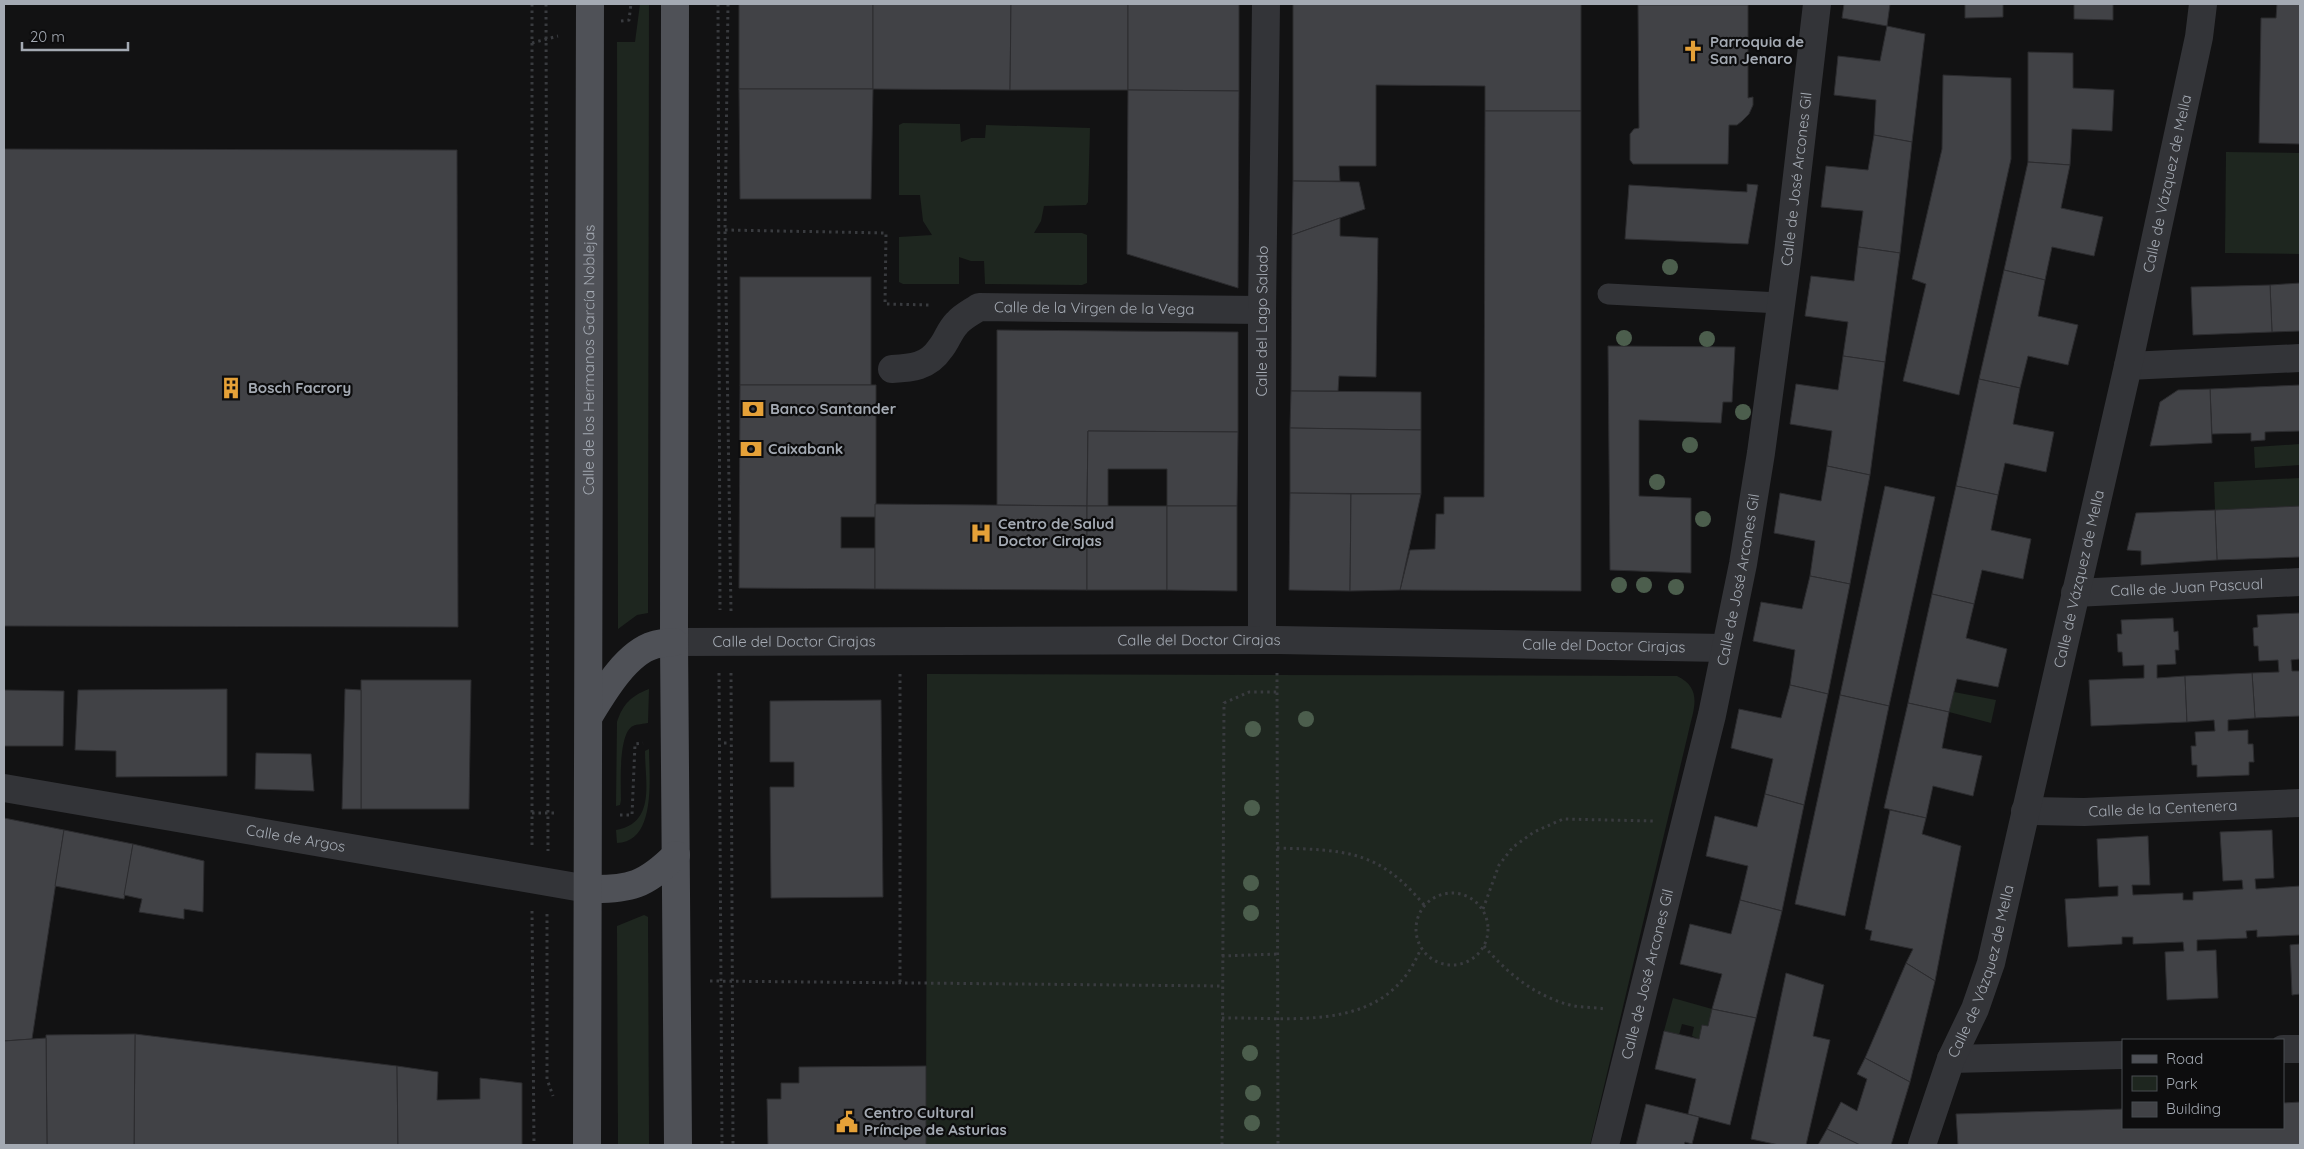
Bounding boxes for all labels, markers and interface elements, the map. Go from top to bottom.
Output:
scale bar [22,20,129,52]
text: 20 m [30,27,65,46]
place label: Parroquia de San Jenaro [1710,32,1804,68]
church icon: Parroquia de San Jenaro [1680,38,1706,64]
street label: Calle de José Arcones Gil [1776,91,1816,267]
street label: Calle de Vázquez de Mella [2138,93,2195,274]
street label: Calle de los Hermanos García Noblejas [579,225,598,495]
street label: Calle del Lago Salado [1252,245,1272,396]
street label: Calle de la Virgen de la Vega [994,297,1195,318]
building icon: Bosch Facrory [218,375,244,401]
place label: Bosch Facrory [248,378,351,397]
bank icon: Banco Santander [740,396,766,422]
place label: Banco Santander [770,399,897,418]
bank icon: Caixabank [738,436,764,462]
place label: Caixabank [768,439,843,458]
street label: Calle de Vázquez de Mella [2049,488,2108,670]
street label: Calle de José Arcones Gil [1712,492,1763,667]
place label: Centro de Salud Doctor Cirajas [998,514,1114,550]
hospital icon: Centro de Salud Doctor Cirajas [968,520,994,546]
street label: Calle de Juan Pascual [2110,574,2264,600]
street label: Calle del Doctor Cirajas [1117,630,1281,650]
street label: Calle del Doctor Cirajas [712,631,876,651]
street label: Calle del Doctor Cirajas [1522,634,1686,656]
street label: Calle de la Centenera [2088,796,2238,821]
street label: Calle de Argos [245,820,347,856]
street label: Calle de Vázquez de Mella [1943,883,2018,1061]
street label: Calle de José Arcones Gil [1617,887,1677,1061]
legend [2122,1039,2284,1129]
text: Road [2166,1049,2203,1068]
text: Park [2166,1074,2198,1093]
text: Building [2166,1099,2221,1118]
place label: Centro Cultural Príncipe de Asturias [864,1103,1007,1139]
public building icon: Centro Cultural Príncipe de Asturias [834,1109,860,1135]

